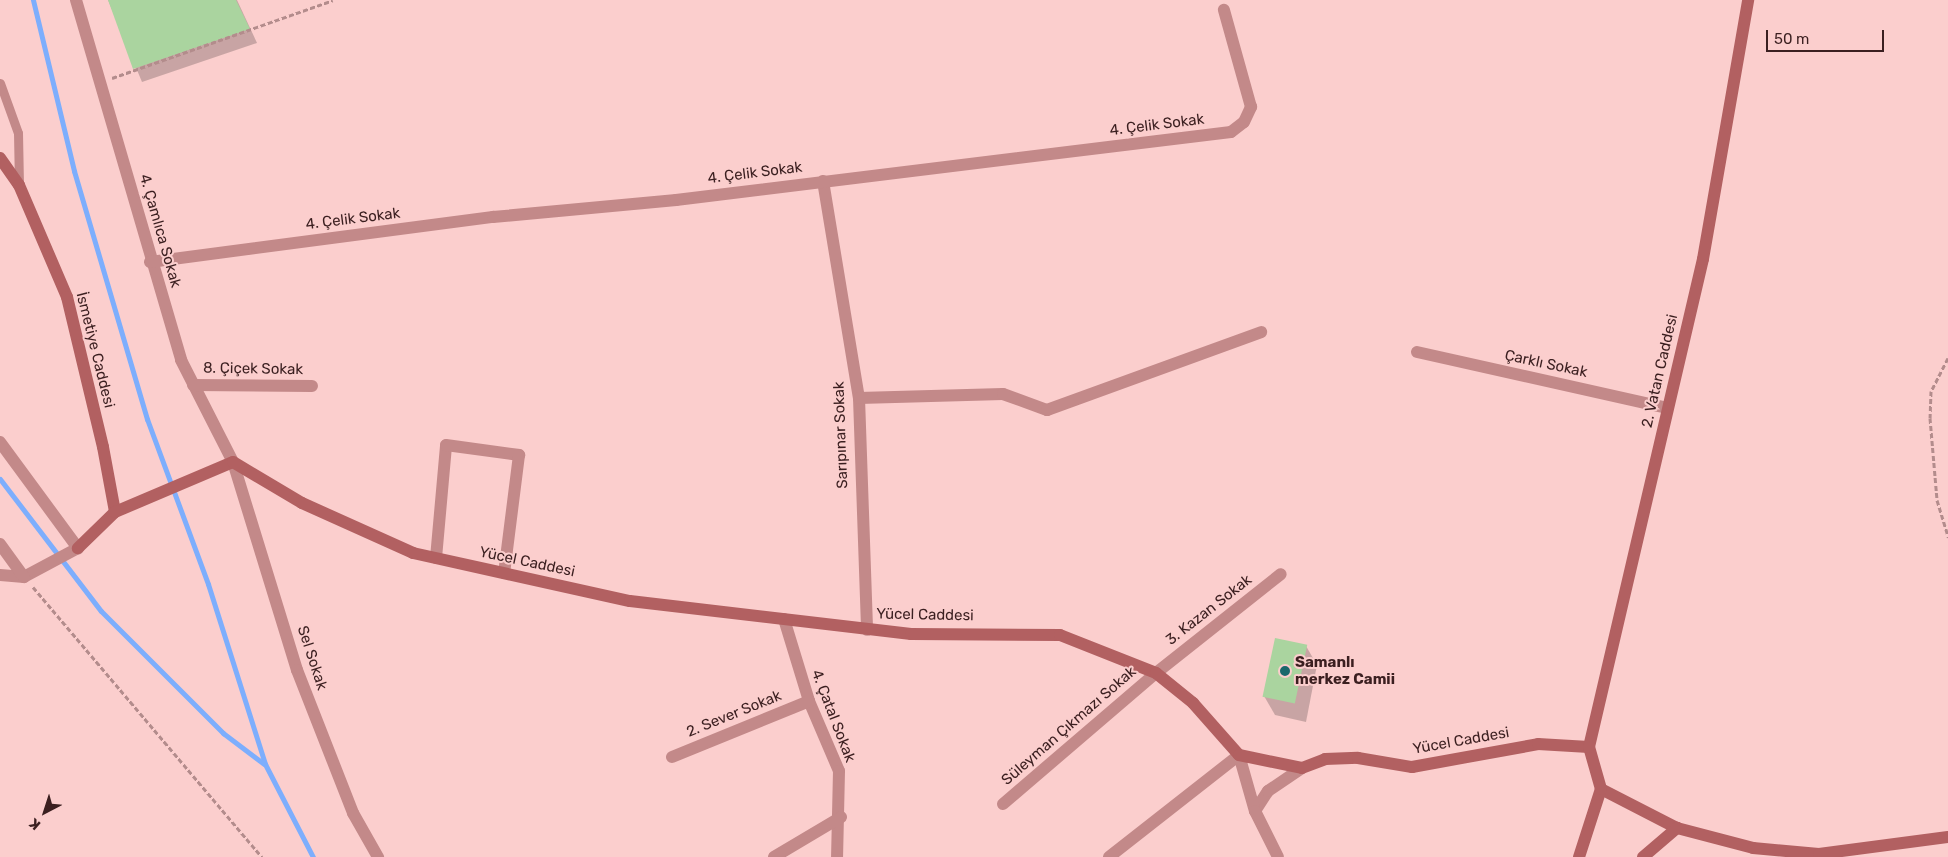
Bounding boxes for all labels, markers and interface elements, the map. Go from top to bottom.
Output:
scale bar [1768,20,1886,52]
text: 50 m [1774,30,1809,48]
street label: 4. Çelik Sokak [1109,110,1205,140]
street label: 4. Çelik Sokak [707,158,803,188]
street label: 4. Çamlıca Sokak [135,172,185,290]
street label: 4. Çelik Sokak [305,204,401,234]
street label: İsmetiye Caddesi [72,290,118,410]
street label: 2. Vatan Caddesi [1638,312,1682,430]
street label: Çarklı Sokak [1503,346,1589,382]
street label: 8. Çiçek Sokak [203,359,303,379]
street label: Sarıpınar Sokak [830,381,852,489]
street label: Yücel Caddesi [477,543,577,581]
street label: 3. Kazan Sokak [1163,571,1255,649]
street label: Yücel Caddesi [876,605,974,625]
street label: Sel Sokak [293,624,331,692]
place label: Samanlı merkez Camii [1295,653,1395,688]
street label: Süleyman Çıkmazı Sokak [998,663,1140,789]
marker: Samanlı merkez Camii [1279,665,1291,677]
street label: 4. Çatal Sokak [807,667,859,765]
street label: 2. Sever Sokak [684,687,784,741]
street label: Yücel Caddesi [1411,724,1511,758]
north arrow [20,787,70,837]
text: K [26,814,44,833]

